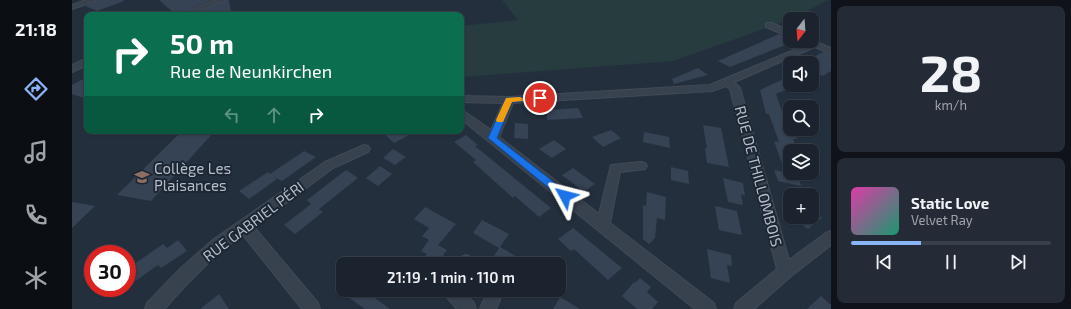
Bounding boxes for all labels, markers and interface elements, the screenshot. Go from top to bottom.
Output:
north arrow [783,12,819,48]
map controls [783,12,819,224]
text: 21:18 [15,18,57,40]
text: 50 m [170,26,234,60]
icon: right [104,28,156,80]
text: 28 [920,40,982,102]
button: sound [783,56,819,92]
text: Rue de Neunkirchen [170,60,332,82]
icon: directions [22,75,50,103]
pin [523,81,557,115]
icon: arrive [529,87,551,109]
text: km/h [935,97,967,113]
button: search [783,100,819,136]
icon: left [221,104,243,126]
icon: ahead [263,104,285,126]
icon: right [305,104,327,126]
street label: RUE DE THILLOMBOIS [732,104,786,248]
icon: music [22,138,50,166]
button: layers [783,144,819,180]
place label: Collège Les Plaisances [154,159,231,194]
school or university icon: Collège Les Plaisances [133,168,151,186]
position arrow [544,175,586,217]
street label: RUE GABRIEL PÉRI [199,177,307,265]
button: + [783,188,819,224]
text: Static Love [911,194,989,212]
icon: phone [22,201,50,229]
text: Velvet Ray [911,212,973,228]
speed limit sign: 30 [84,245,136,297]
icon: previous [873,251,895,273]
icon: pause [940,251,962,273]
icon: next [1007,251,1029,273]
icon: climate [22,264,50,292]
text: 21:19 · 1 min · 110 m [387,268,515,286]

